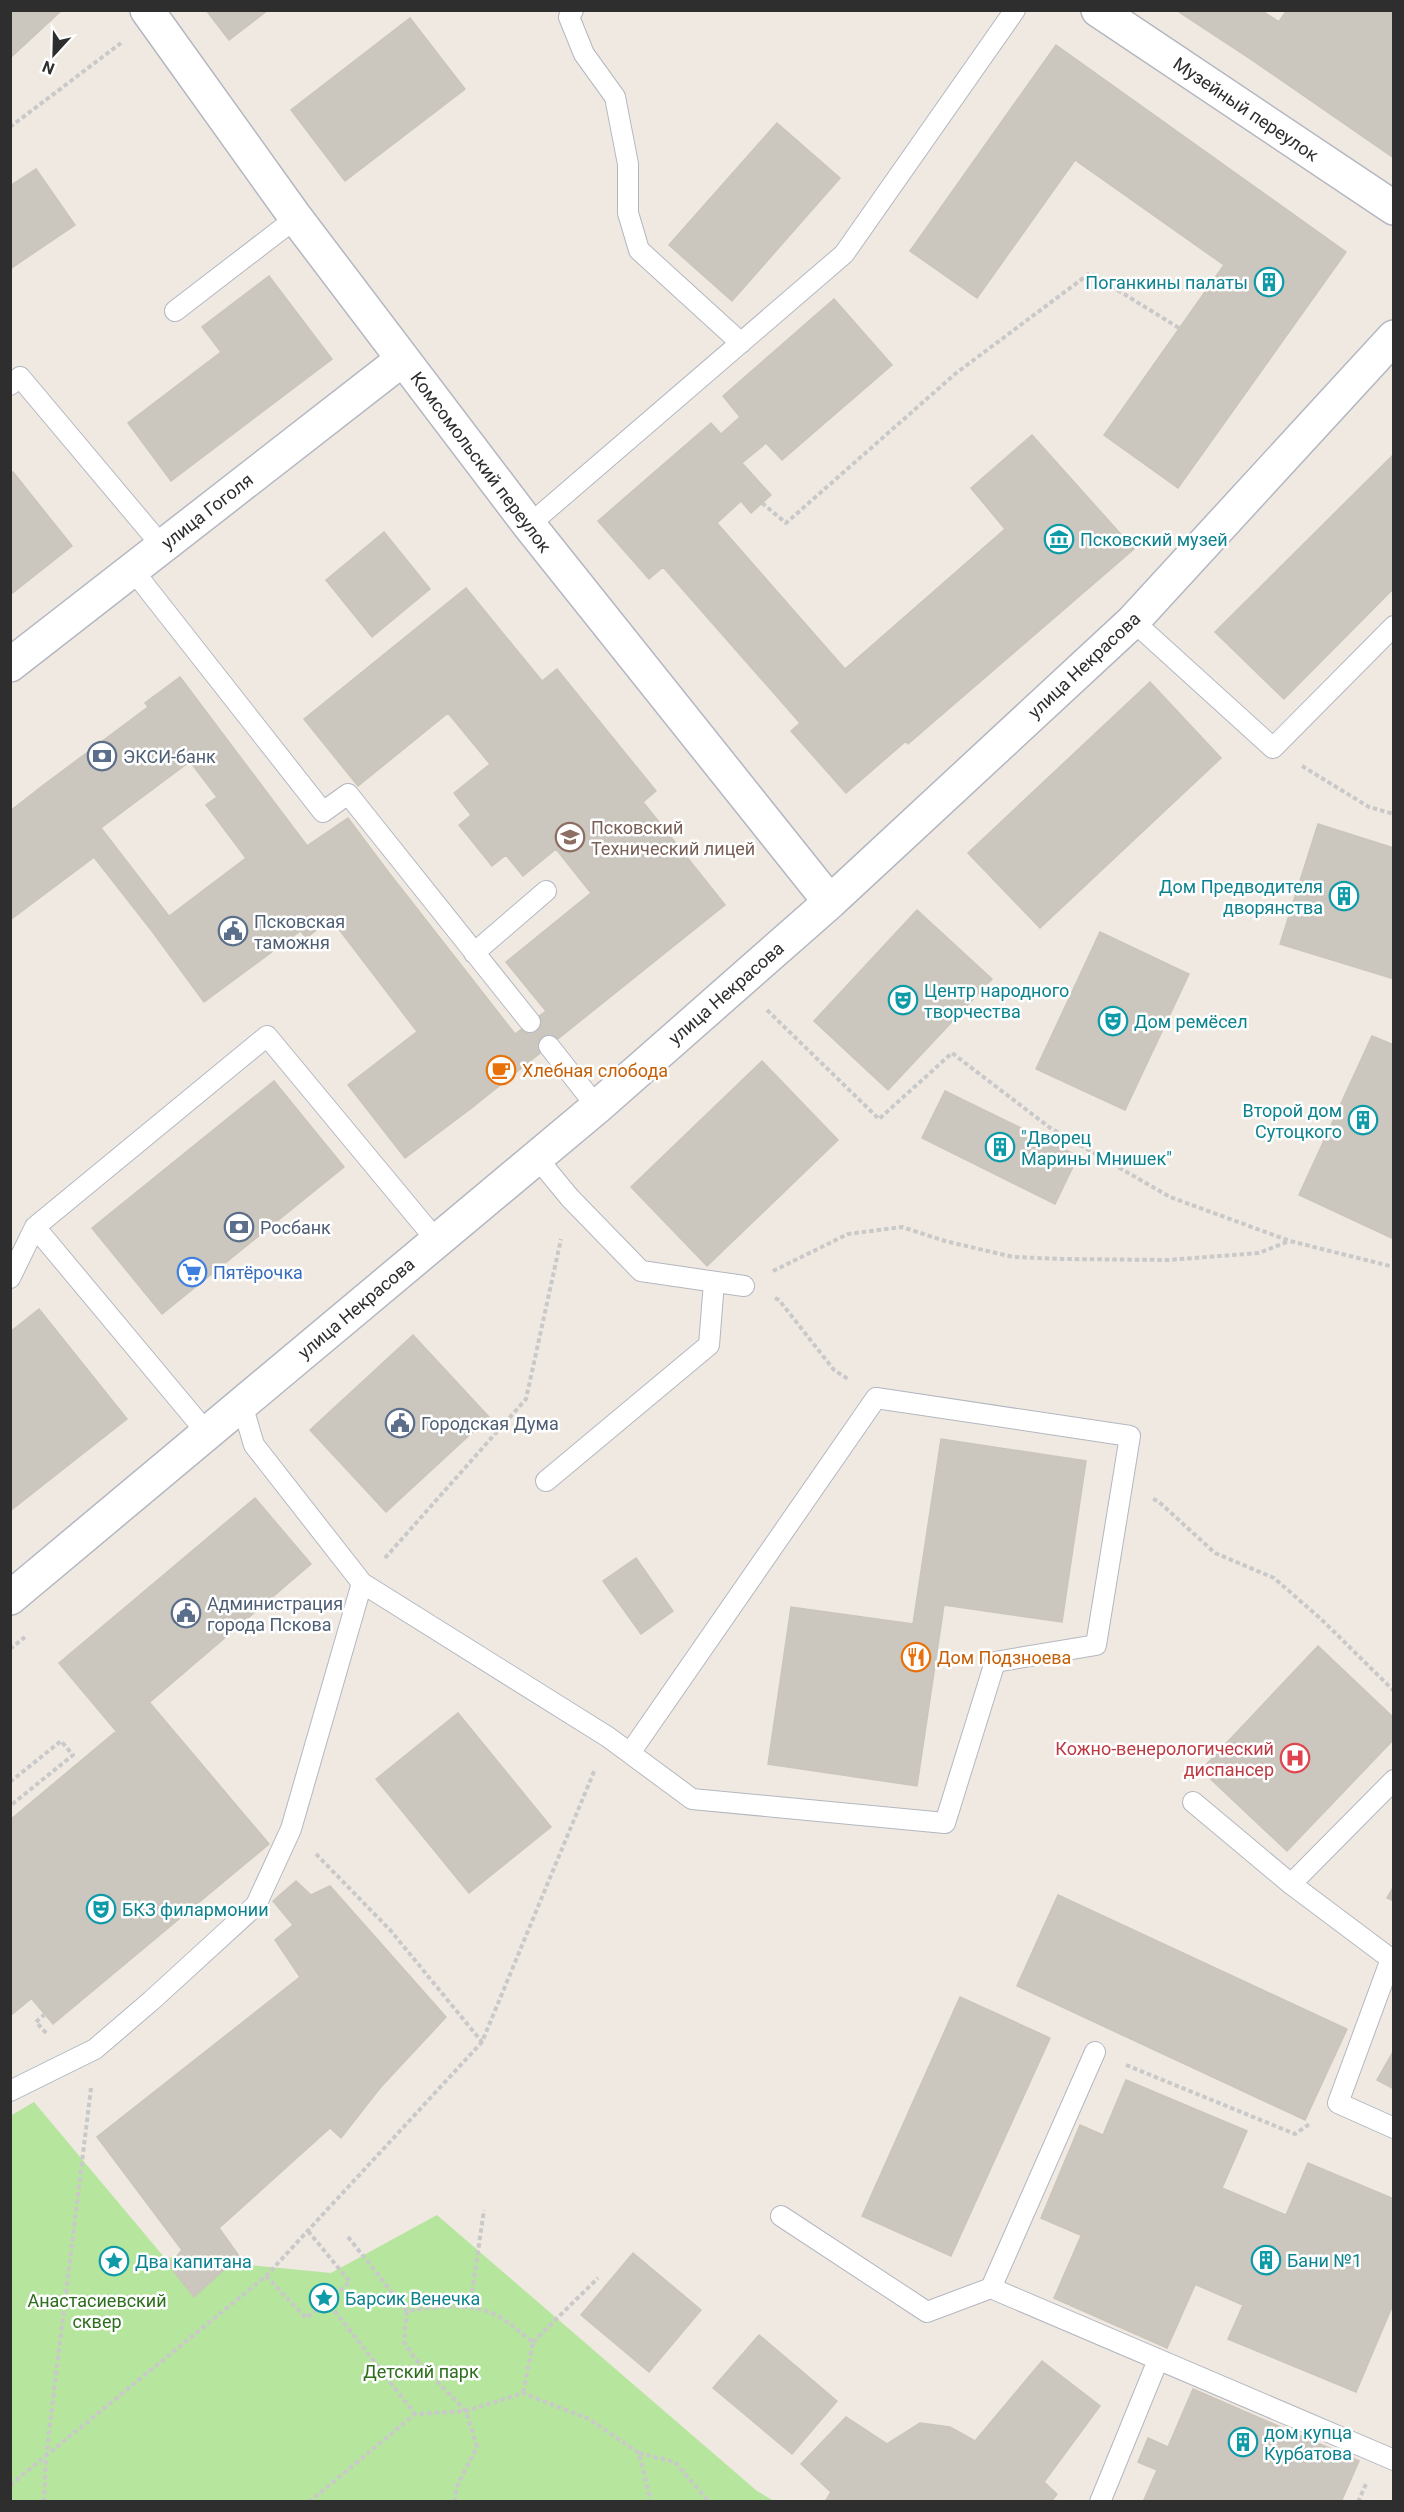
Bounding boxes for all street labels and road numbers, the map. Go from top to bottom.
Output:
street label: Музейный переулок [1169,53,1323,166]
street label: Комсомольский переулок [406,368,556,557]
street label: улица Гоголя [157,469,257,553]
street label: улица Некрасова [1024,608,1144,722]
street label: улица Некрасова [664,937,788,1049]
street label: улица Некрасова [293,1253,419,1363]

